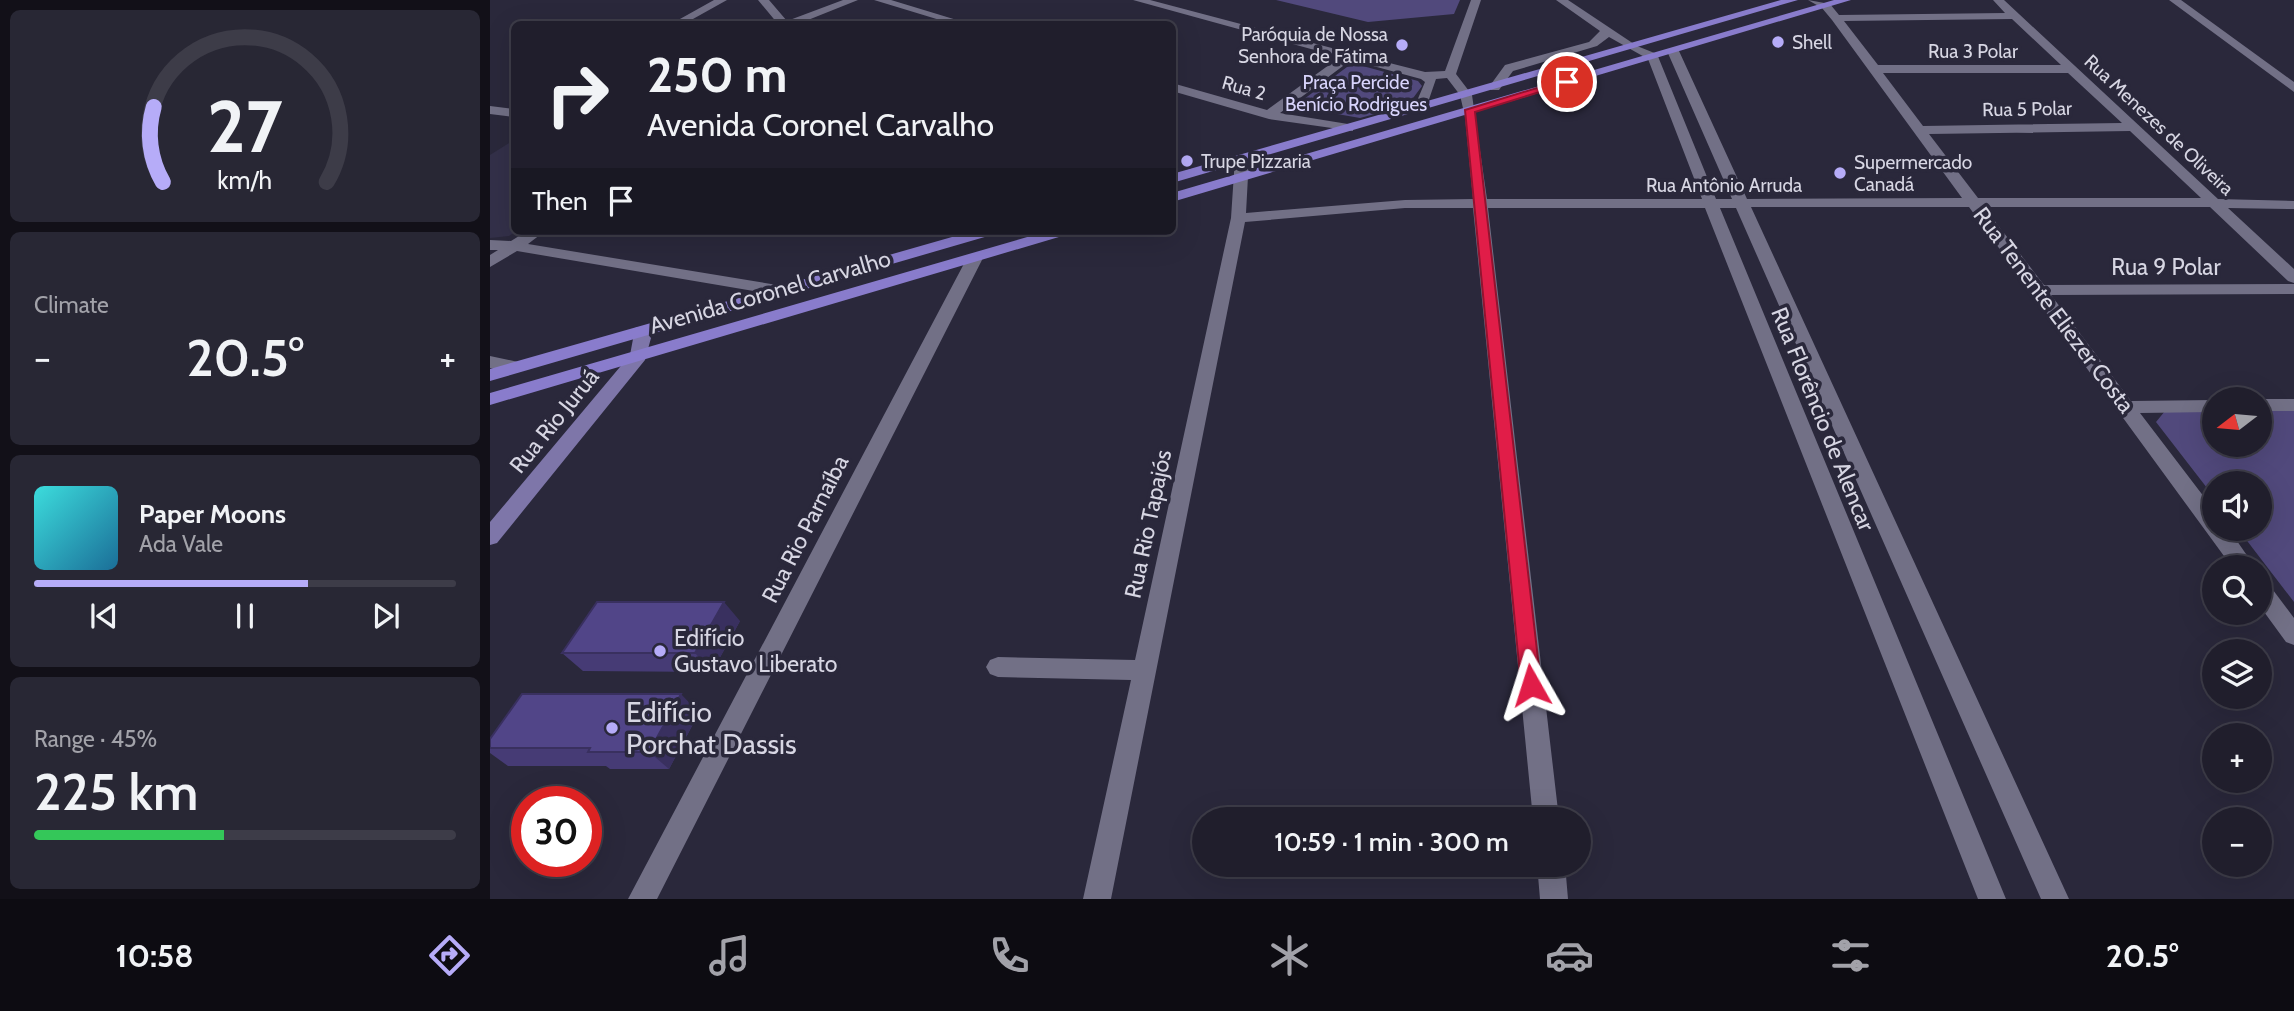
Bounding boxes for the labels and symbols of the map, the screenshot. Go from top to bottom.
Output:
place label: Paróquia de Nossa Senhora de Fátima [1238,23,1388,68]
place label: Shell [1792,31,1832,54]
marker: Shell [1770,34,1786,50]
marker: Paróquia de Nossa Senhora de Fátima [1394,37,1410,53]
street label: Rua 3 Polar [1928,40,2018,63]
street label: Rua Menezes de Oliveira [2079,50,2239,200]
pin [1537,52,1597,112]
street label: Rua 2 [1219,71,1269,105]
park label: Praça Percide Benício Rodrigues [1285,71,1427,116]
street label: Rua 5 Polar [1982,97,2072,121]
place label: Trupe Pizzaria [1201,150,1311,173]
place label: Supermercado Canadá [1854,151,1972,196]
marker: Trupe Pizzaria [1179,153,1195,169]
marker: Supermercado Canadá [1832,165,1848,181]
street label: Rua Antônio Arruda [1646,174,1802,197]
street label: Rua Tenente Eliezer Costa [1967,202,2141,418]
street label: Avenida Coronel Carvalho [646,244,894,340]
street label: Rua 9 Polar [2111,253,2221,281]
street label: Rua Florêncio de Alencar [1765,303,1881,536]
street label: Rua Rio Juruá [503,363,605,479]
north arrow [2202,387,2272,457]
street label: Rua Rio Tapajós [1119,447,1177,601]
street label: Rua Rio Parnaíba [756,450,854,608]
place label: Edifício Gustavo Liberato [674,624,837,678]
marker: Edifício Gustavo Liberato [652,643,668,659]
position arrow [1494,648,1568,722]
place label: Edifício Porchat Dassis [626,695,797,761]
marker: Edifício Porchat Dassis [604,720,620,736]
speed limit sign: 30 [511,786,602,877]

